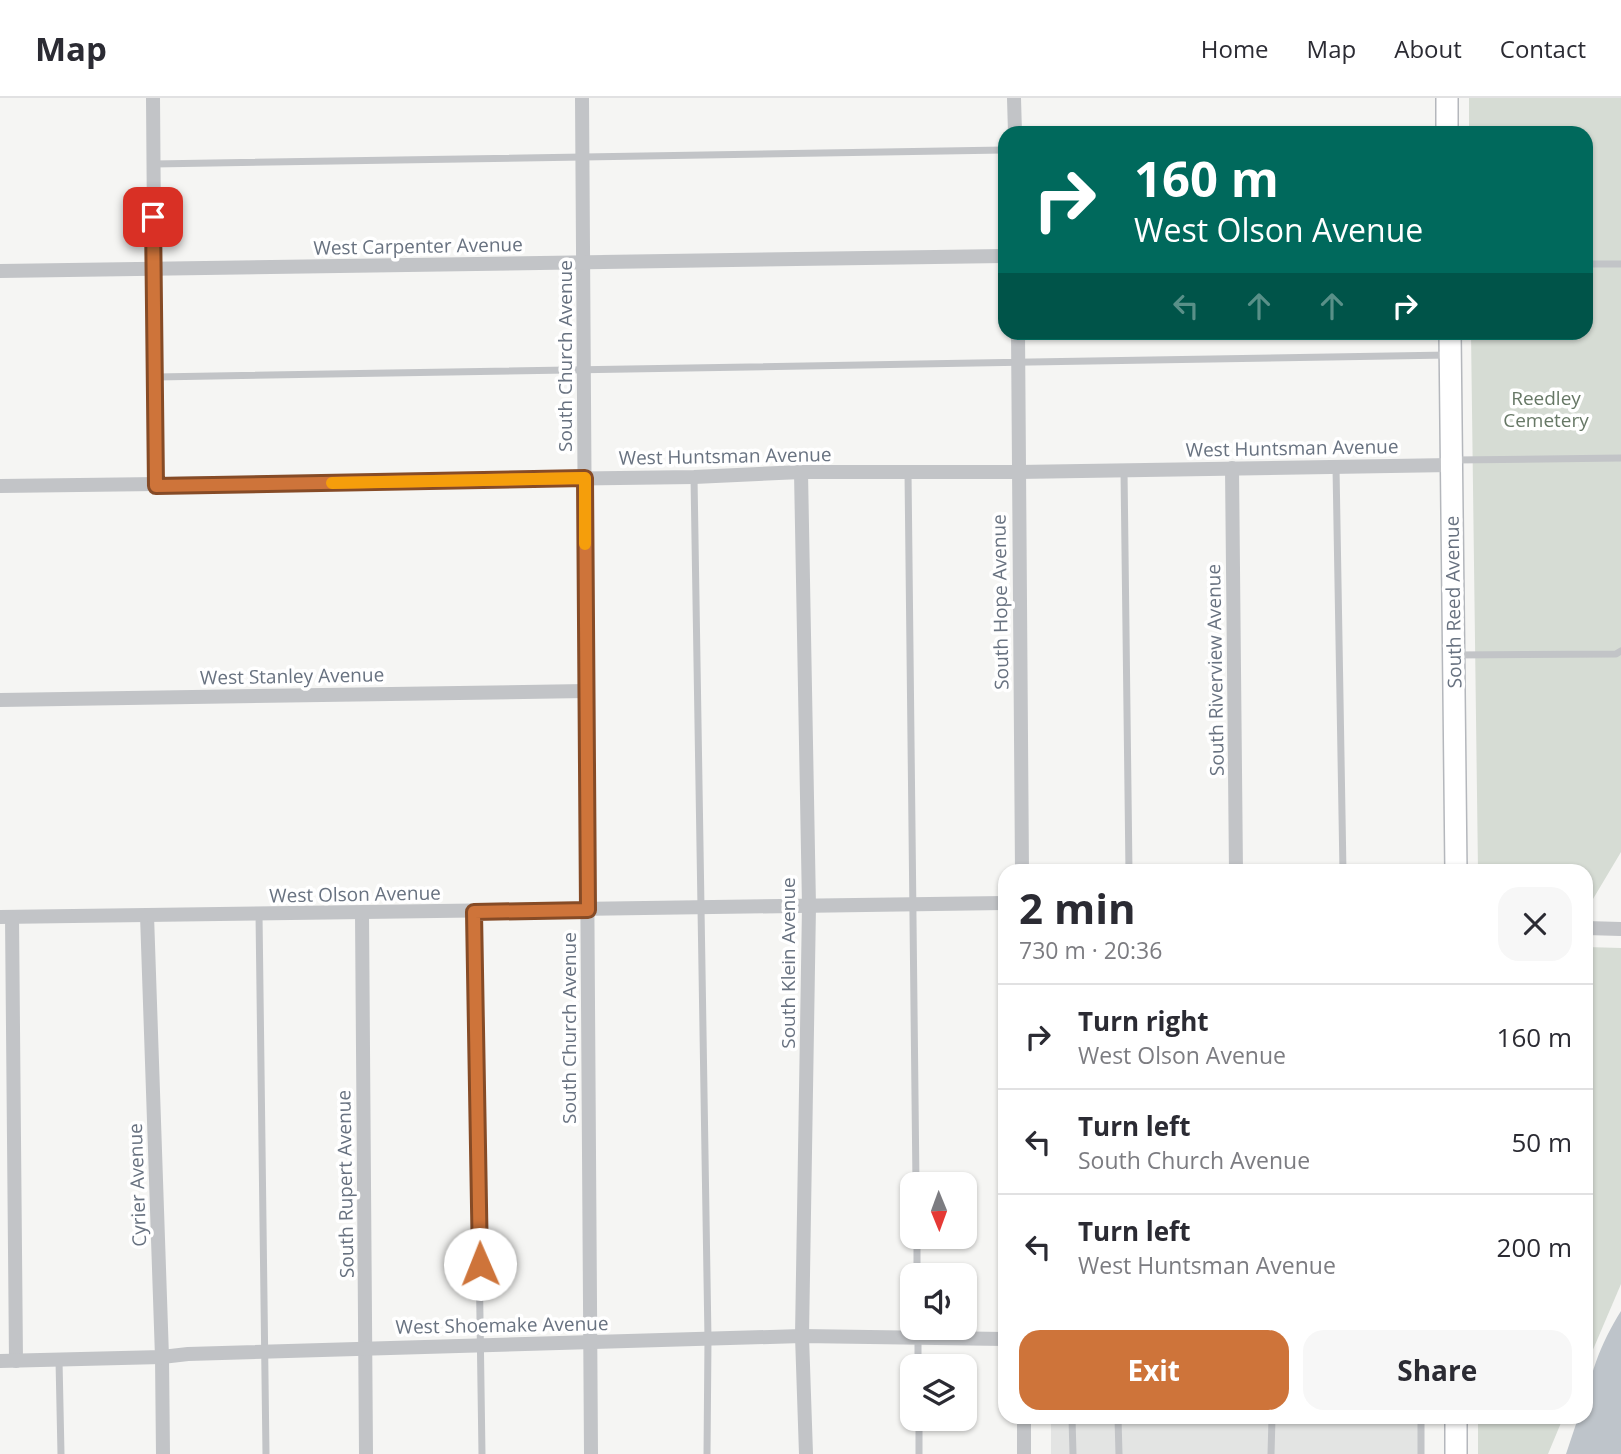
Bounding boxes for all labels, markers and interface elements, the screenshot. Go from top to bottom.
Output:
text: Map [35,26,107,71]
text: Home [1201,32,1269,65]
text: Map [1307,32,1356,65]
text: About [1394,32,1462,65]
text: Contact [1500,32,1586,65]
text: 160 m [1134,145,1279,211]
icon: right [1019,154,1110,245]
pin [123,187,183,247]
icon: arrive [134,198,172,236]
text: West Olson Avenue [1134,208,1423,251]
street label: West Carpenter Avenue [313,231,523,261]
street label: South Church Avenue [552,260,578,452]
icon: left [1167,287,1205,325]
icon: ahead [1240,287,1278,325]
icon: ahead [1313,287,1351,325]
icon: right [1386,287,1424,325]
park label: Reedley Cemetery [1503,385,1589,433]
street label: West Huntsman Avenue [1185,433,1399,463]
street label: West Huntsman Avenue [618,441,832,471]
street label: South Hope Avenue [985,514,1015,690]
street label: South Reed Avenue [1438,515,1468,689]
street label: South Riverview Avenue [1200,564,1230,776]
street label: West Stanley Avenue [200,661,384,691]
street label: South Klein Avenue [775,877,801,1049]
text: 2 min [1019,879,1136,936]
street label: West Olson Avenue [269,880,441,908]
button: close [1498,887,1572,961]
street label: South Church Avenue [556,932,582,1124]
text: 730 m · 20:36 [1019,934,1162,966]
text: Turn right [1078,1003,1209,1039]
icon: right [1019,1018,1057,1056]
text: 160 m [1497,1019,1572,1055]
text: West Olson Avenue [1078,1039,1286,1071]
street label: South Rupert Avenue [330,1090,360,1278]
text: Turn left [1078,1108,1190,1144]
street label: Cyrier Avenue [122,1123,152,1247]
icon: left [1019,1123,1057,1161]
text: 50 m [1511,1124,1572,1160]
text: South Church Avenue [1078,1144,1310,1176]
north arrow [900,1172,976,1250]
map controls [900,1172,977,1431]
text: Turn left [1078,1213,1190,1249]
position arrow [443,1227,517,1301]
icon: left [1019,1228,1057,1266]
text: 200 m [1497,1229,1572,1265]
text: West Huntsman Avenue [1078,1249,1336,1281]
button: sound [900,1263,977,1340]
street label: West Shoemake Avenue [395,1310,609,1340]
button: Exit [1019,1330,1289,1410]
button: Share [1303,1330,1572,1410]
button: layers [900,1354,977,1431]

